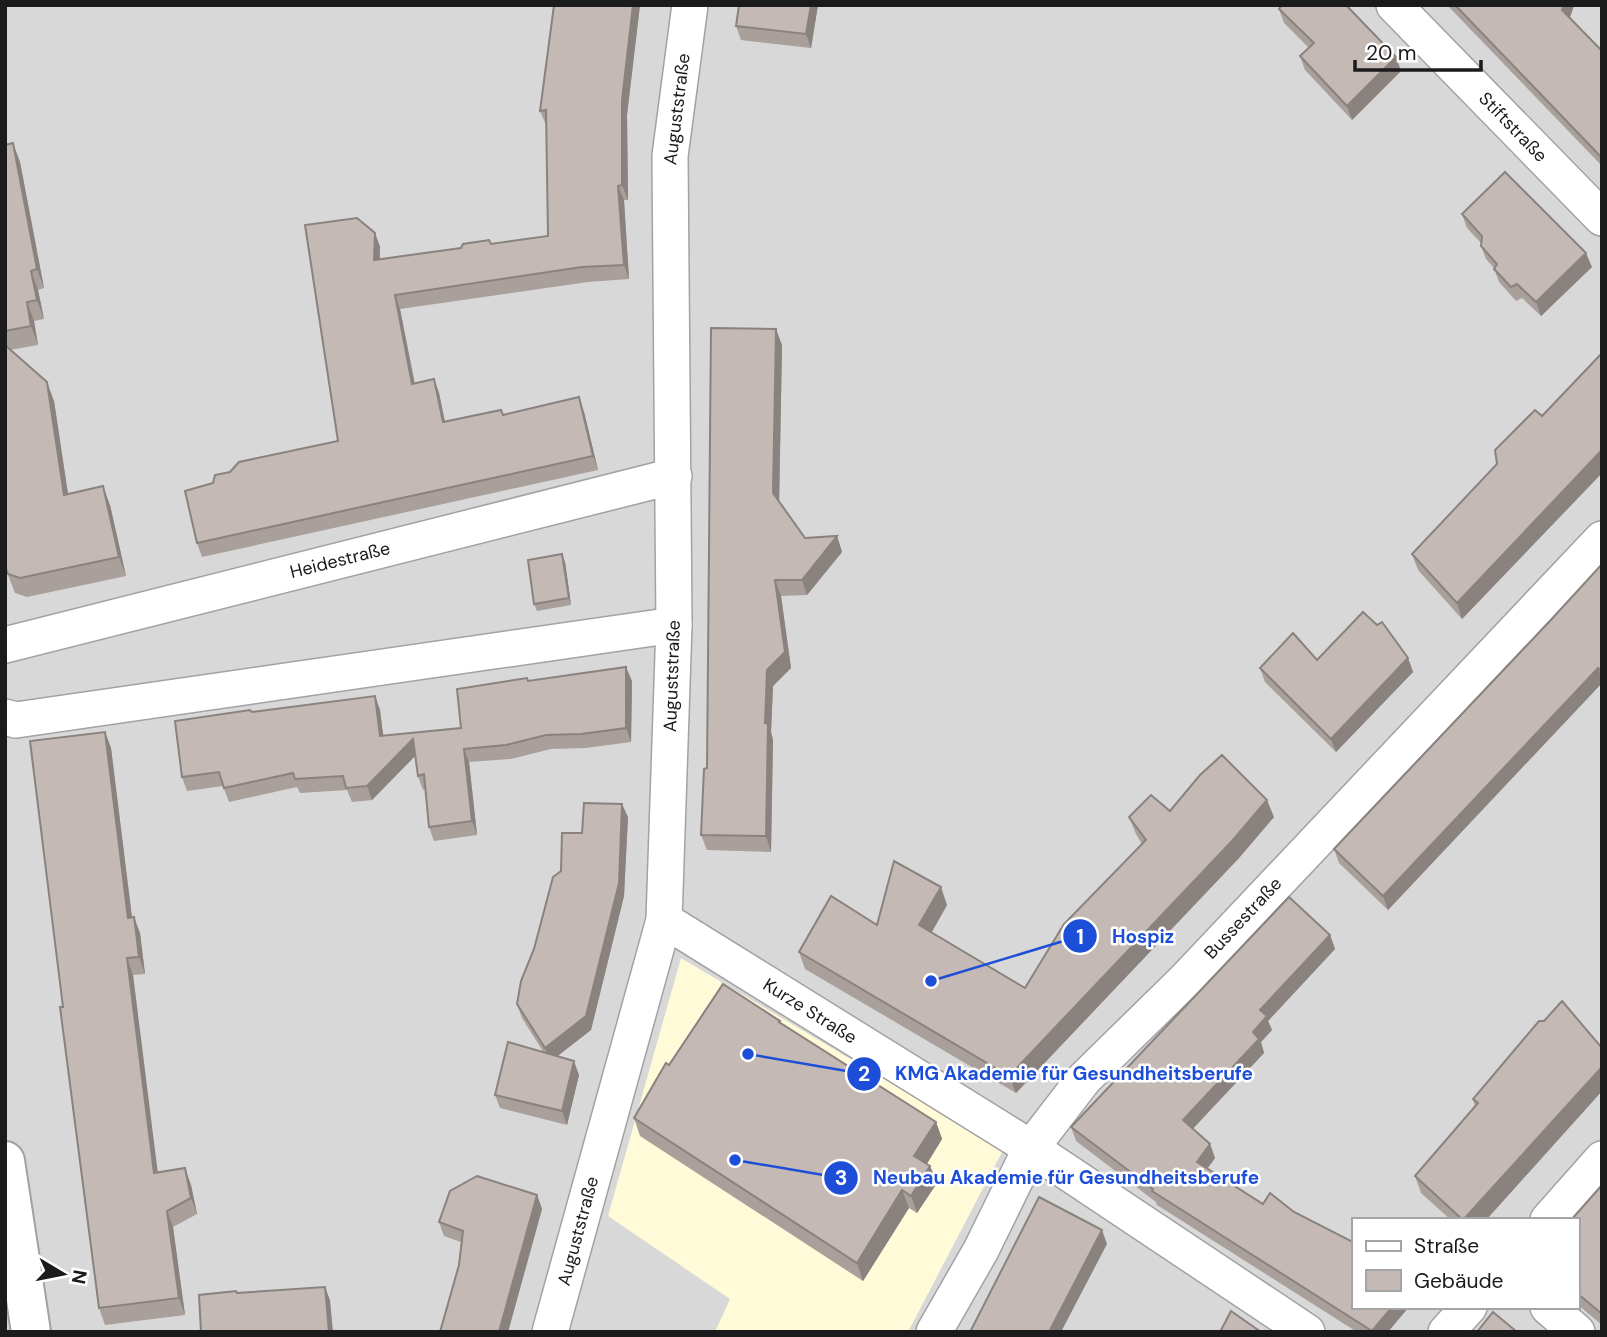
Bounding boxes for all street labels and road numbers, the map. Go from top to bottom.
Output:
street label: Auguststraße [658,52,696,166]
street label: Stiftstraße [1473,87,1553,167]
street label: Heidestraße [287,536,393,584]
street label: Auguststraße [658,620,686,732]
street label: Bussestraße [1199,872,1287,964]
street label: Kurze Straße [759,973,861,1049]
street label: Auguststraße [552,1174,604,1288]

